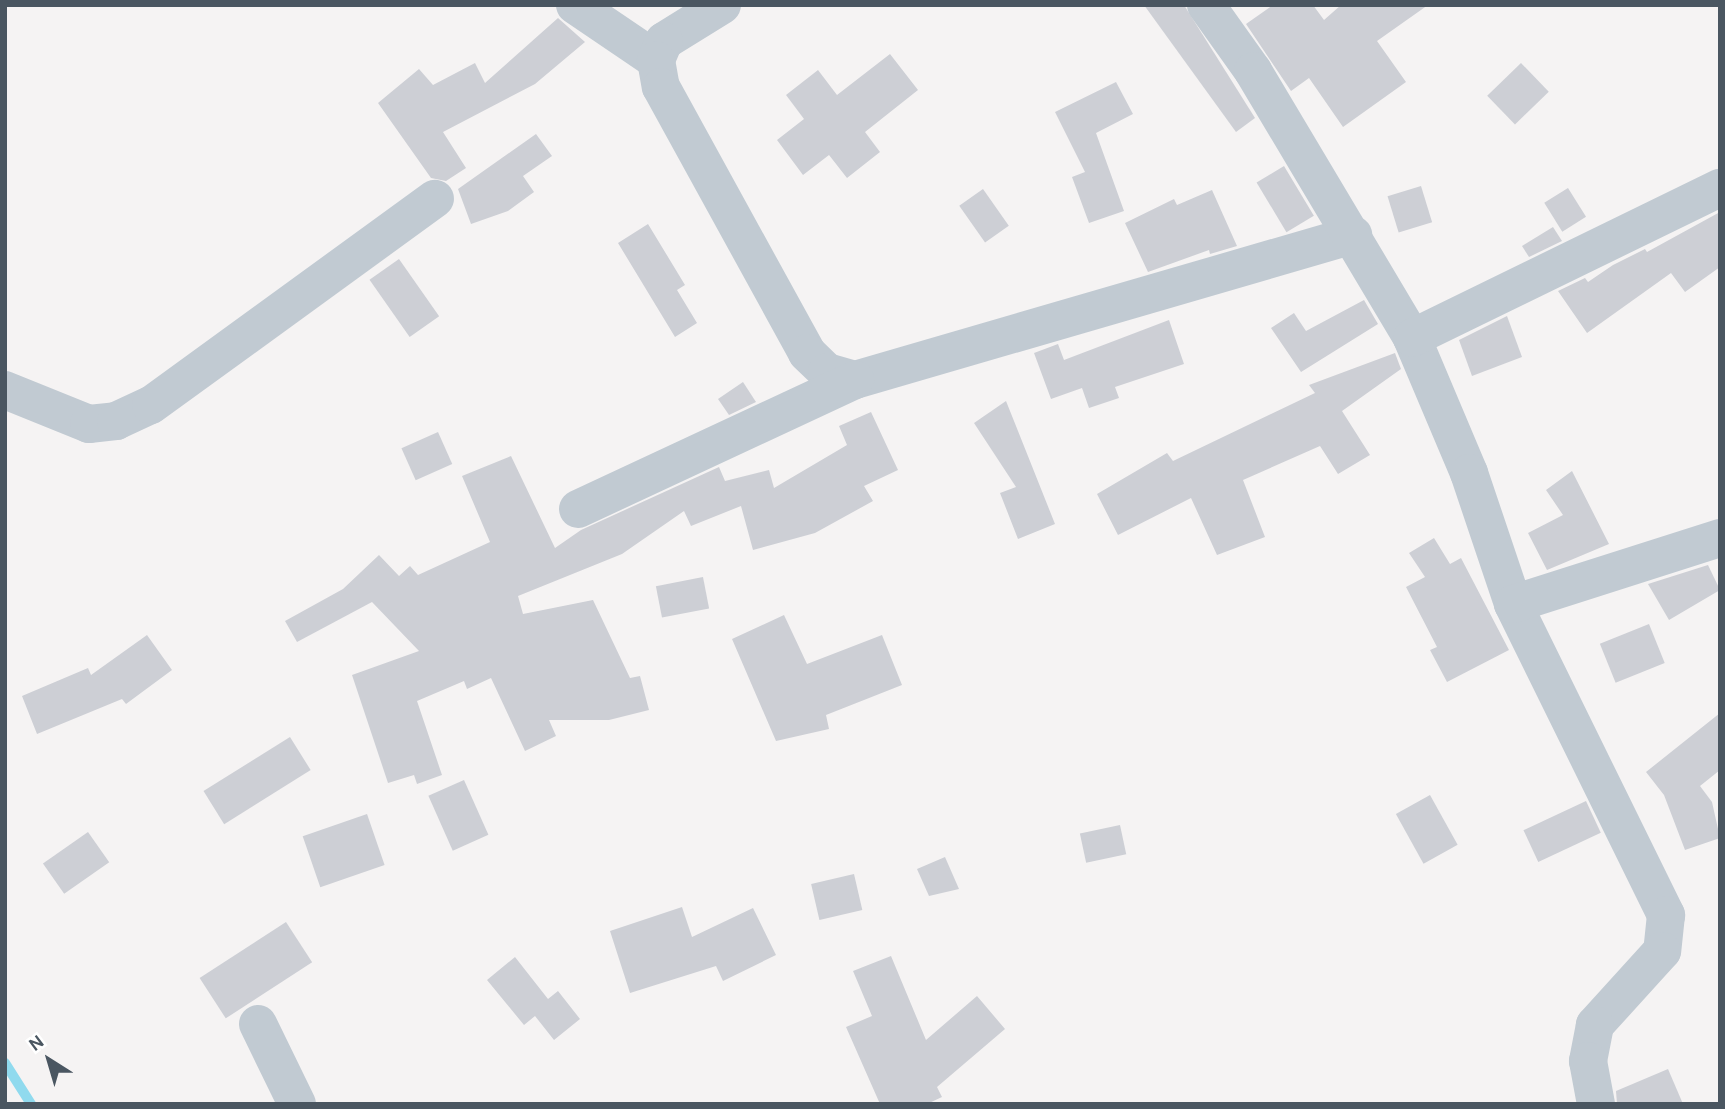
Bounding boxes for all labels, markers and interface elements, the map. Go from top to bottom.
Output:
north arrow [14,1025,84,1095]
text: N [24,1030,48,1056]

